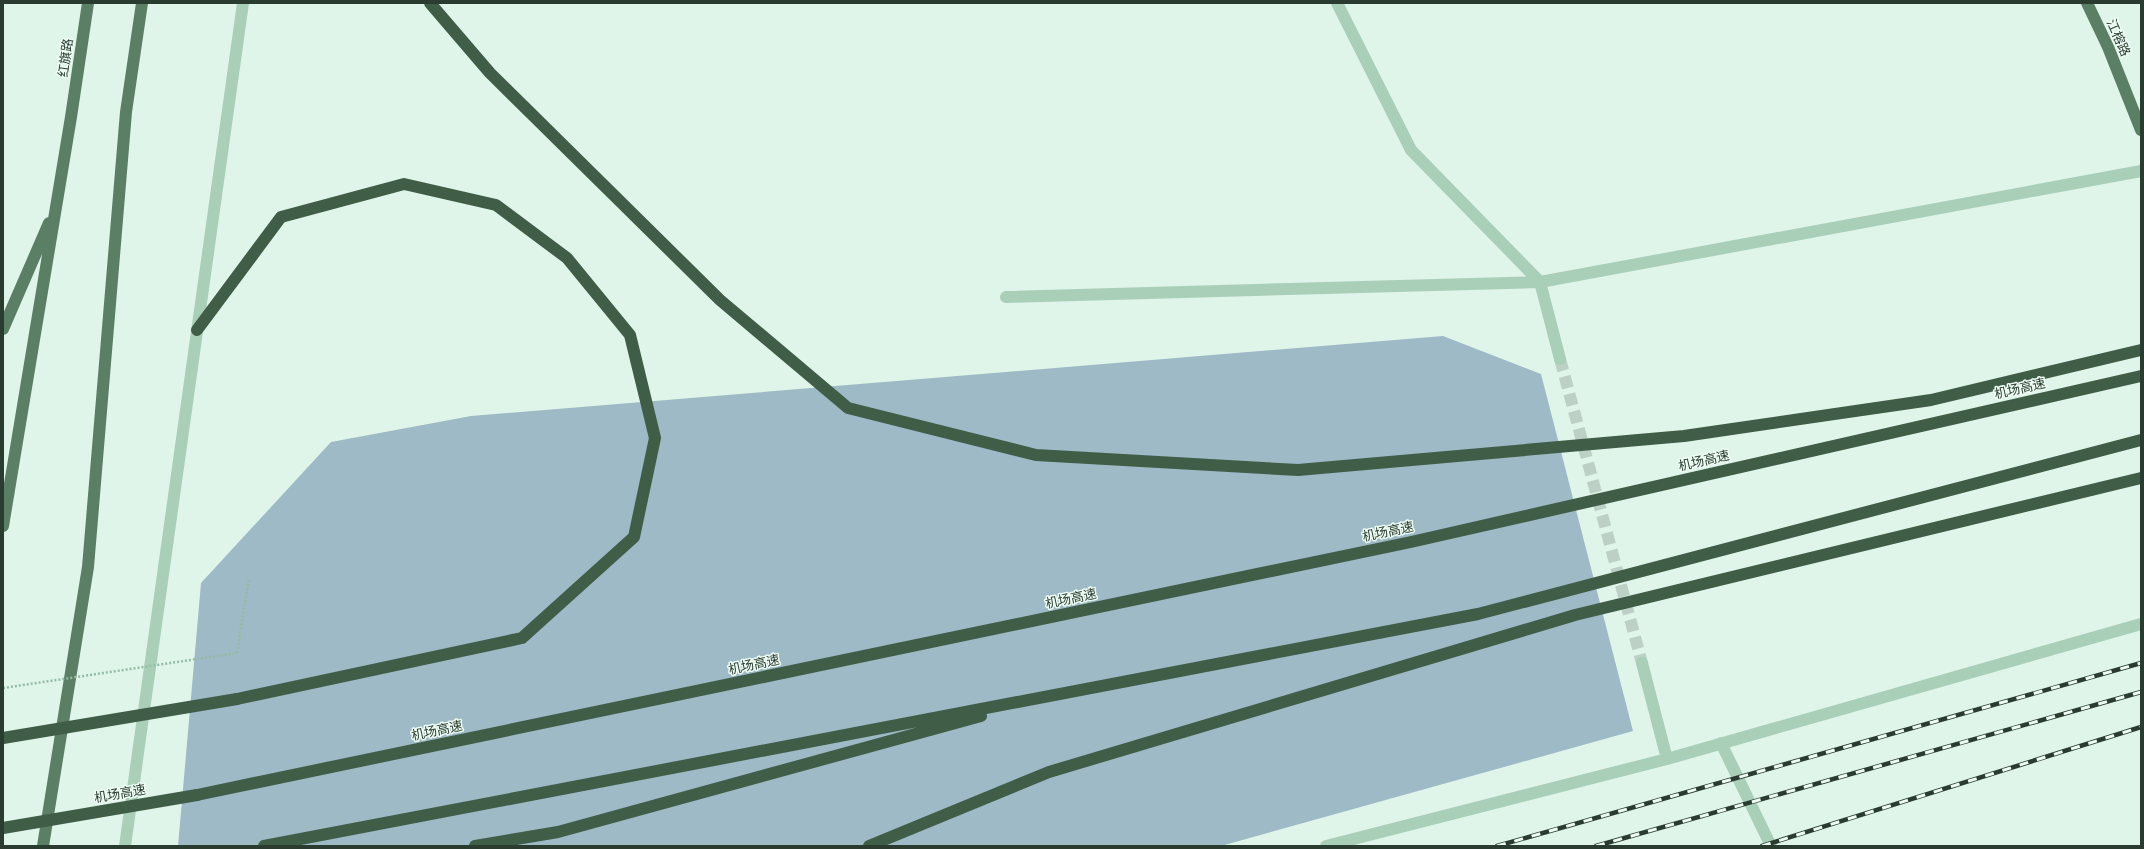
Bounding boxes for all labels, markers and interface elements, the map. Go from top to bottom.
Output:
street label: 江榕路 [2103,17,2133,59]
street label: 红旗路 [55,38,77,78]
street label: 机场高速 [1993,375,2047,403]
street label: 机场高速 [1677,447,1731,475]
street label: 机场高速 [1361,519,1415,545]
street label: 机场高速 [1044,586,1098,612]
street label: 机场高速 [727,652,781,678]
street label: 机场高速 [410,718,464,744]
street label: 机场高速 [93,782,147,806]

